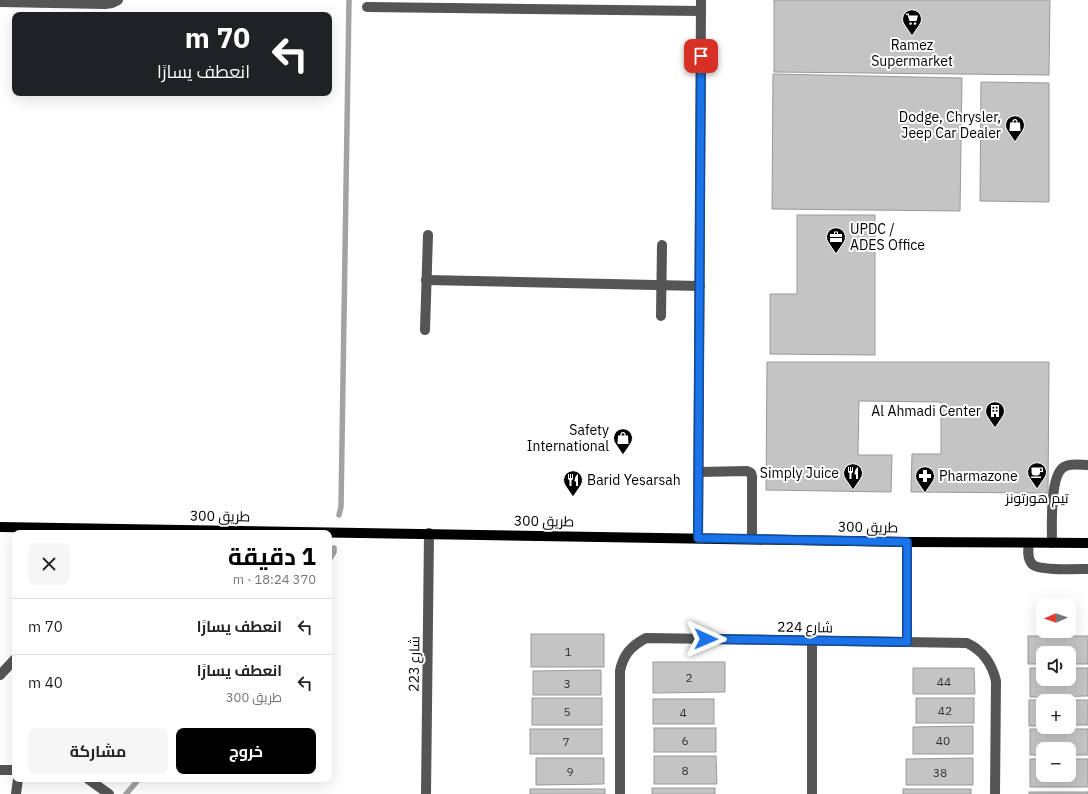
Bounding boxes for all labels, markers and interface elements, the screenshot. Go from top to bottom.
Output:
supermarket icon: Ramez Supermarket [901,8,923,36]
text: 70 m [185,19,250,56]
icon: left [264,28,316,80]
place label: Ramez Supermarket [871,36,953,70]
pin [684,39,718,73]
icon: arrive [690,45,712,67]
text: انعطف يسارًا [157,60,250,83]
place label: Dodge, Chrysler, Jeep Car Dealer [899,108,1001,142]
shop icon: Dodge, Chrysler, Jeep Car Dealer [1004,114,1026,142]
place label: UPDC / ADES Office [850,220,925,254]
office icon: UPDC / ADES Office [825,226,847,254]
building icon: Al Ahmadi Center [984,400,1006,428]
place label: Al Ahmadi Center [871,402,981,420]
place label: Safety International [527,421,609,455]
shop icon: Safety International [612,427,634,455]
cafe icon: تيم هورتونز [1026,461,1048,489]
restaurant icon: Simply Juice [842,462,864,490]
place label: Simply Juice [760,464,839,482]
pharmacy icon: Pharmazone [914,465,936,493]
place label: Pharmazone [939,467,1018,485]
restaurant icon: Barid Yesarsah [562,469,584,497]
place label: Barid Yesarsah [587,471,681,489]
place label: تيم هورتونز [1004,489,1069,508]
street label: طريق 300 [190,506,250,526]
street label: طريق 300 [514,511,574,531]
street label: طريق 300 [838,517,898,537]
text: 1 دقيقة [228,540,316,572]
button: close [28,543,70,585]
text: 370 m · 18:24 [233,571,316,588]
north arrow [1036,598,1076,638]
map controls [1036,598,1076,782]
icon: left [294,616,316,638]
text: 70 m [28,617,63,636]
text: انعطف يسارًا [197,617,282,636]
position arrow [685,618,727,660]
street label: شارع 224 [777,618,833,636]
street label: شارع 223 [405,636,423,692]
house number: 1 [564,644,572,659]
button: sound [1036,646,1076,686]
text: انعطف يسارًا [197,661,282,680]
house number: 2 [685,670,693,685]
icon: left [294,672,316,694]
text: 40 m [28,673,63,692]
house number: 44 [937,674,951,689]
house number: 3 [563,676,571,691]
text: طريق 300 [226,689,282,706]
button: + [1036,694,1076,734]
house number: 42 [938,703,952,718]
house number: 5 [563,704,571,719]
house number: 4 [679,705,687,720]
button: مشاركة [28,728,168,774]
button: خروج [176,728,316,774]
house number: 6 [681,733,689,748]
house number: 40 [936,733,950,748]
house number: 7 [562,734,570,749]
button: − [1036,742,1076,782]
house number: 8 [681,763,689,778]
house number: 9 [566,764,574,779]
house number: 38 [933,765,947,780]

